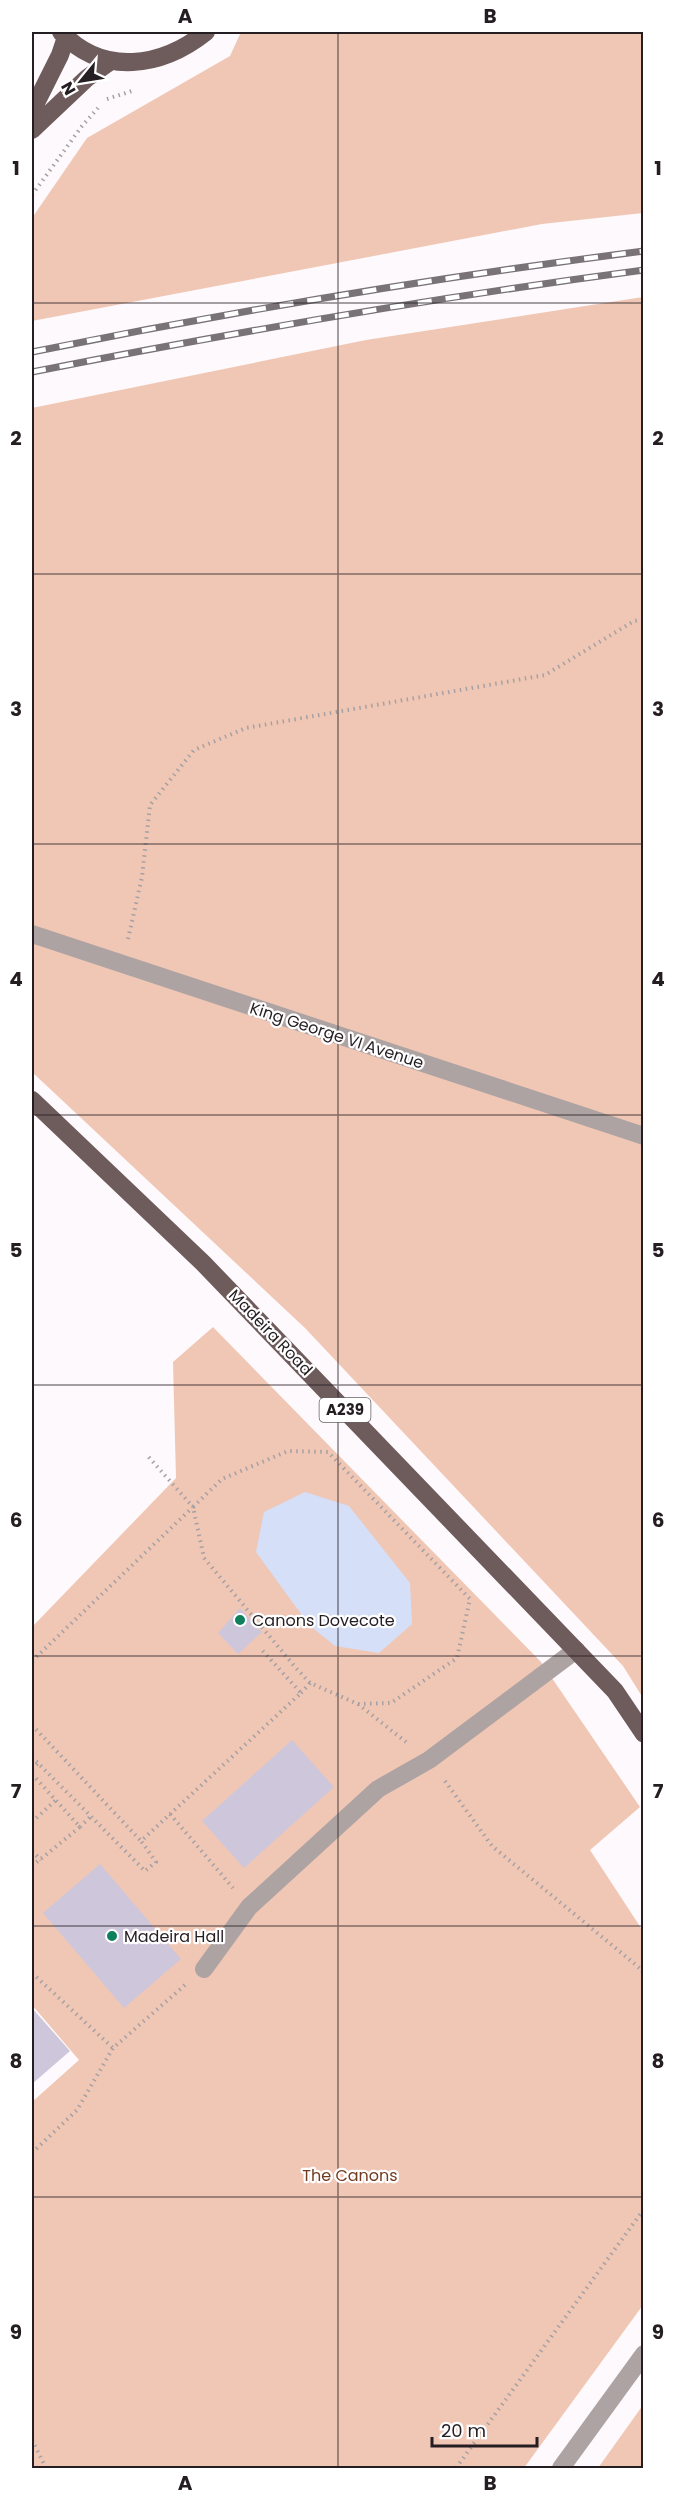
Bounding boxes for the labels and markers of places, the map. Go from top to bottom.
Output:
place label: Canons Dovecote [252,1609,395,1632]
marker: Canons Dovecote [233,1613,247,1627]
place label: Madeira Hall [124,1925,224,1948]
marker: Madeira Hall [105,1929,119,1943]

